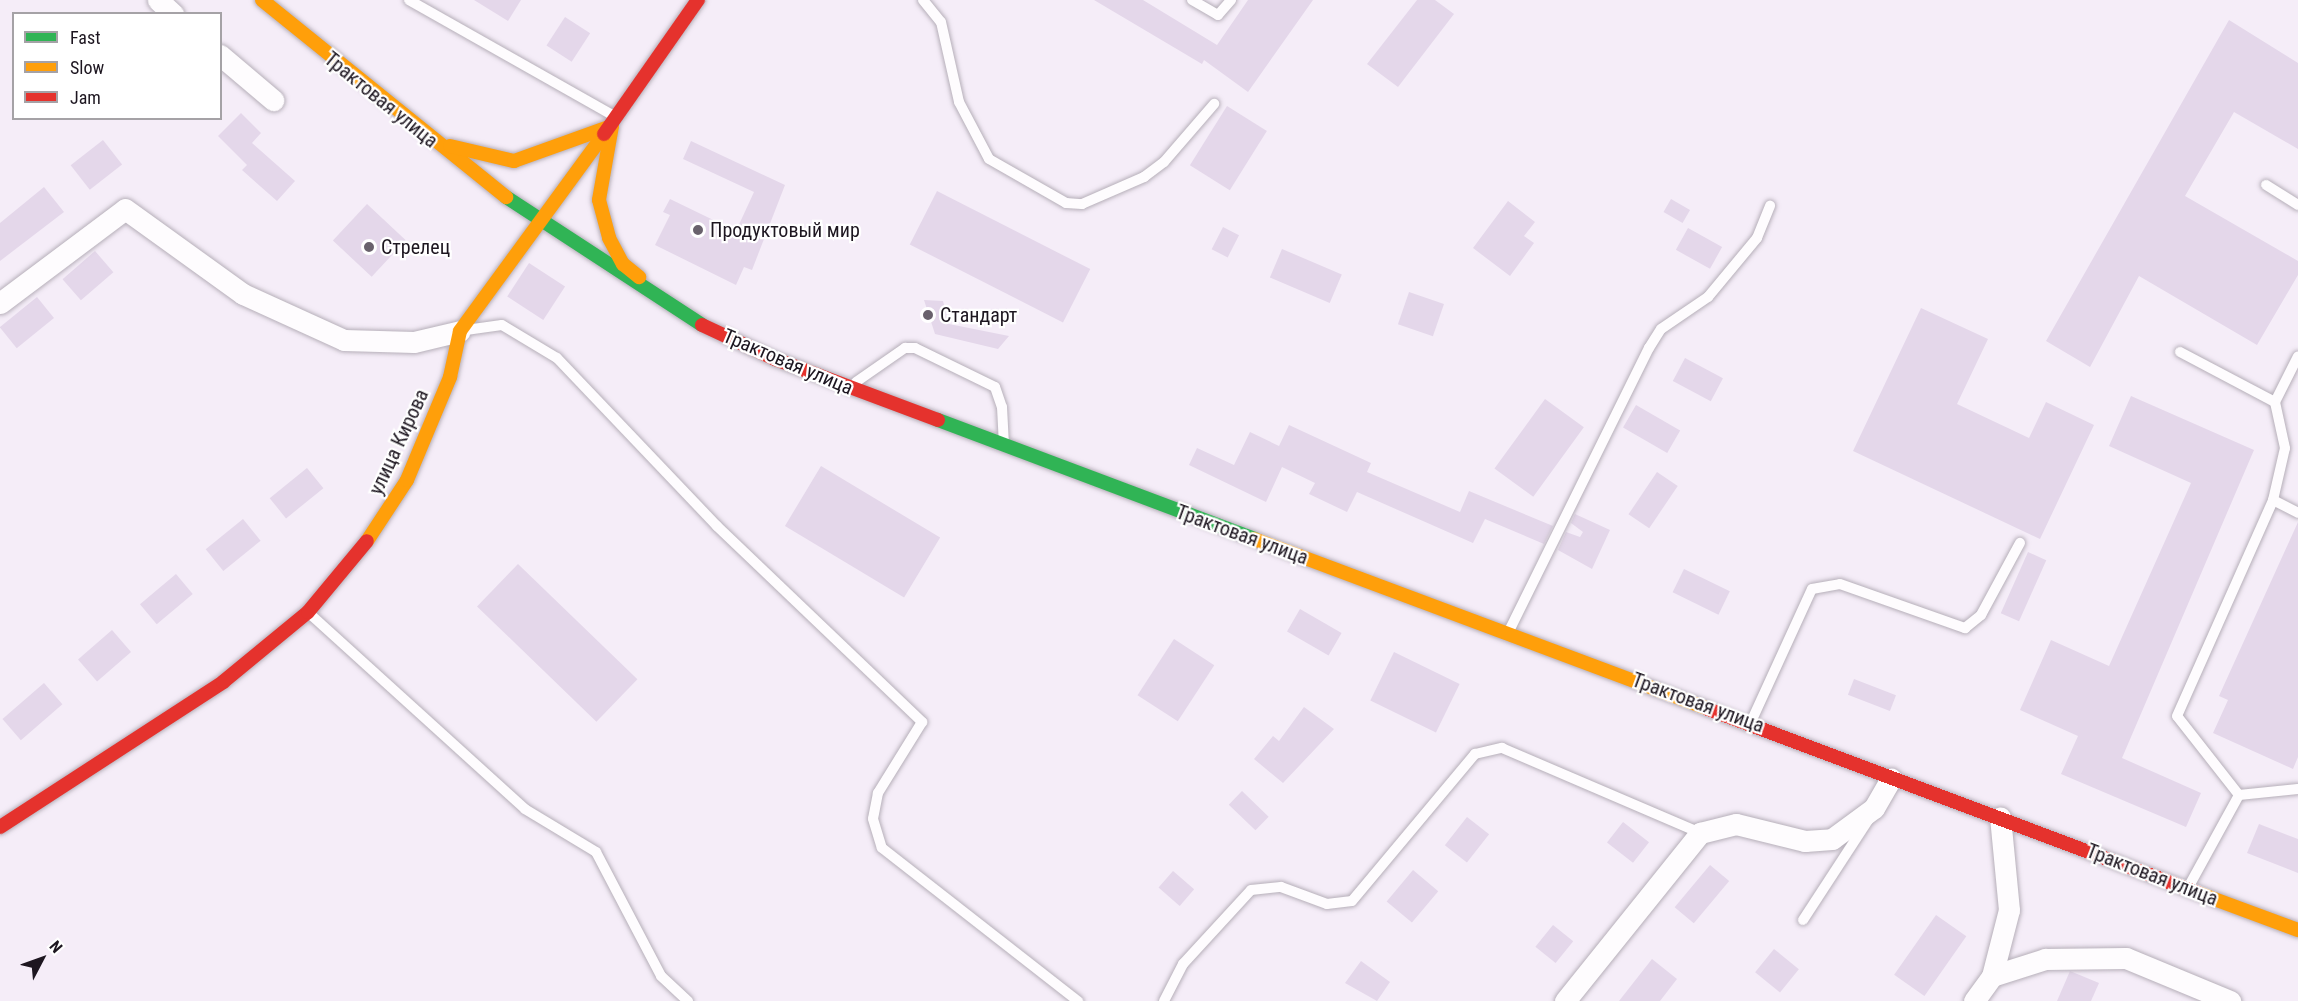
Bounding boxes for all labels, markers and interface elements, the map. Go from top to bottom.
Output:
legend [12,12,222,120]
text: Fast [70,27,101,48]
street label: Трактовая улица [320,47,442,153]
text: Slow [70,57,104,78]
text: Jam [70,87,101,108]
place label: Продуктовый мир [710,218,860,242]
marker: Продуктовый мир [691,223,705,237]
place label: Стрелец [381,235,450,259]
marker: Стрелец [362,240,376,254]
place label: Стандарт [940,303,1017,327]
marker: Стандарт [921,308,935,322]
street label: Трактовая улица [719,324,857,400]
street label: улица Кирова [364,385,434,499]
street label: Трактовая улица [1173,500,1311,570]
street label: Трактовая улица [1629,668,1767,738]
street label: Трактовая улица [2083,839,2221,911]
north arrow [12,929,72,989]
text: N [46,937,66,957]

